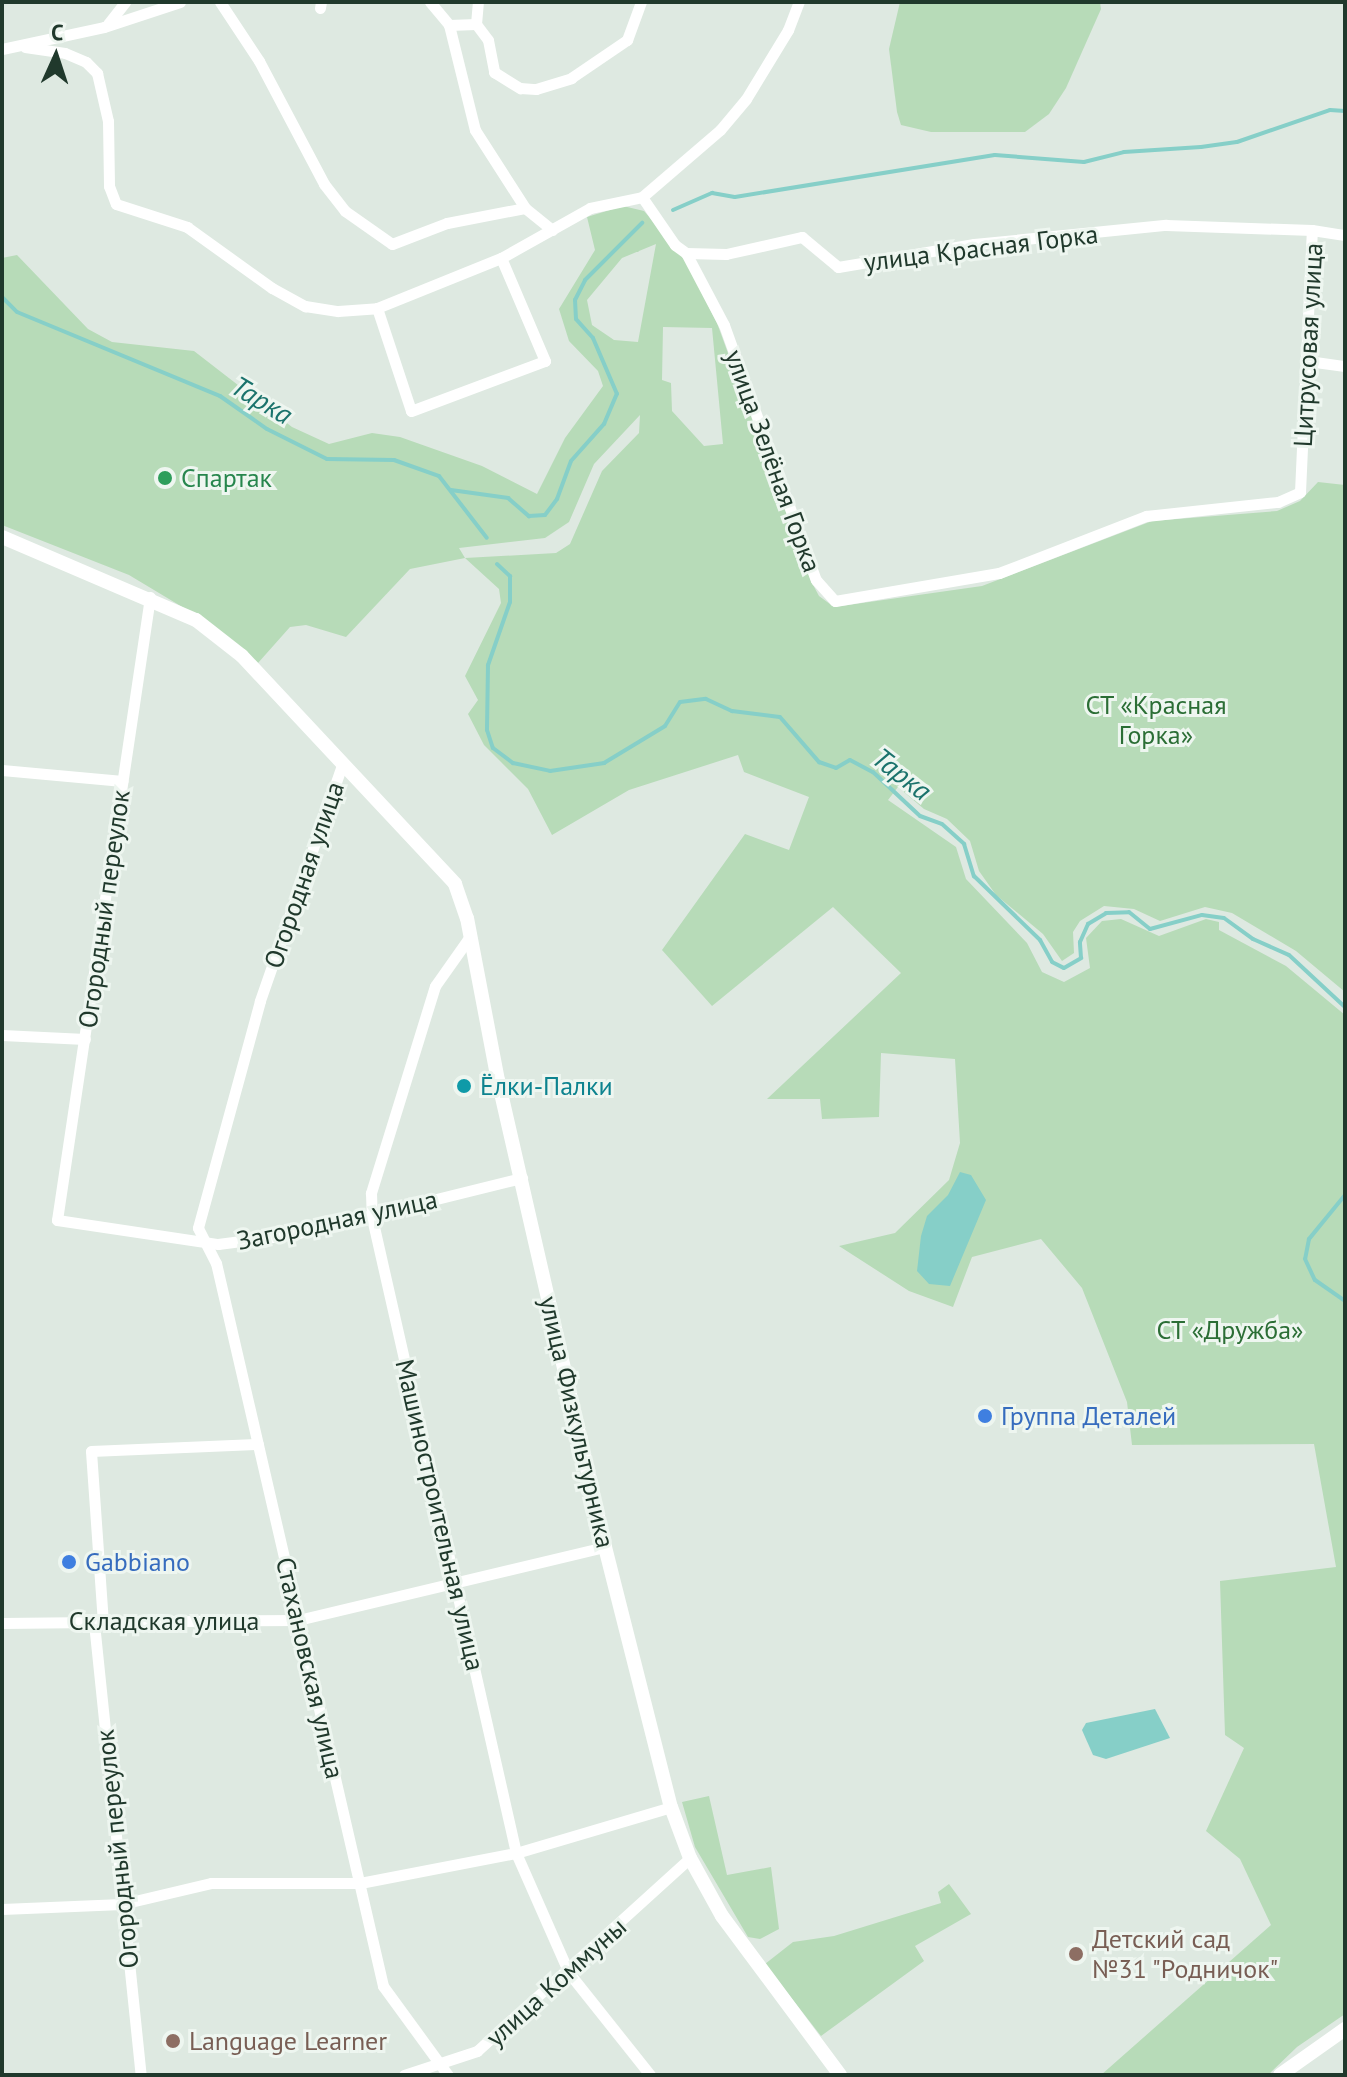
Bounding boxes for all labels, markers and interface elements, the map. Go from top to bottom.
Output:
north arrow [16,16,96,96]
text: С [50,18,64,46]
street label: улица Красная Горка [862,218,1100,278]
street label: Цитрусовая улица [1287,242,1329,448]
street label: улица Зелёная Горка [718,346,828,576]
water label: Тарка [225,369,299,431]
place label: Спартак [181,462,272,494]
marker: Спартак [156,469,174,487]
park label: СТ «Красная Горка» [1085,689,1227,750]
water label: Тарка [866,741,938,807]
street label: Огородная улица [257,778,351,972]
street label: Огородный переулок [72,788,136,1030]
place label: Ёлки-Палки [480,1070,613,1102]
marker: Ёлки-Палки [455,1077,473,1095]
street label: Загородная улица [234,1183,440,1257]
street label: улица Физкультурника [533,1293,621,1551]
park label: СТ «Дружба» [1156,1314,1304,1346]
street label: Машиностроительная улица [389,1356,491,1674]
place label: Группа Деталей [1001,1400,1177,1432]
marker: Группа Деталей [976,1407,994,1425]
place label: Gabbiano [85,1546,190,1578]
marker: Gabbiano [60,1553,78,1571]
street label: Стахановская улица [269,1554,351,1782]
street label: Складская улица [69,1605,259,1637]
street label: Огородный переулок [89,1728,145,1970]
street label: улица Коммуны [479,1911,633,2053]
place label: Детский сад №31 "Родничок" [1092,1923,1280,1984]
marker: Детский сад №31 "Родничок" [1067,1945,1085,1963]
place label: Language Learner [189,2025,387,2057]
marker: Language Learner [164,2032,182,2050]

